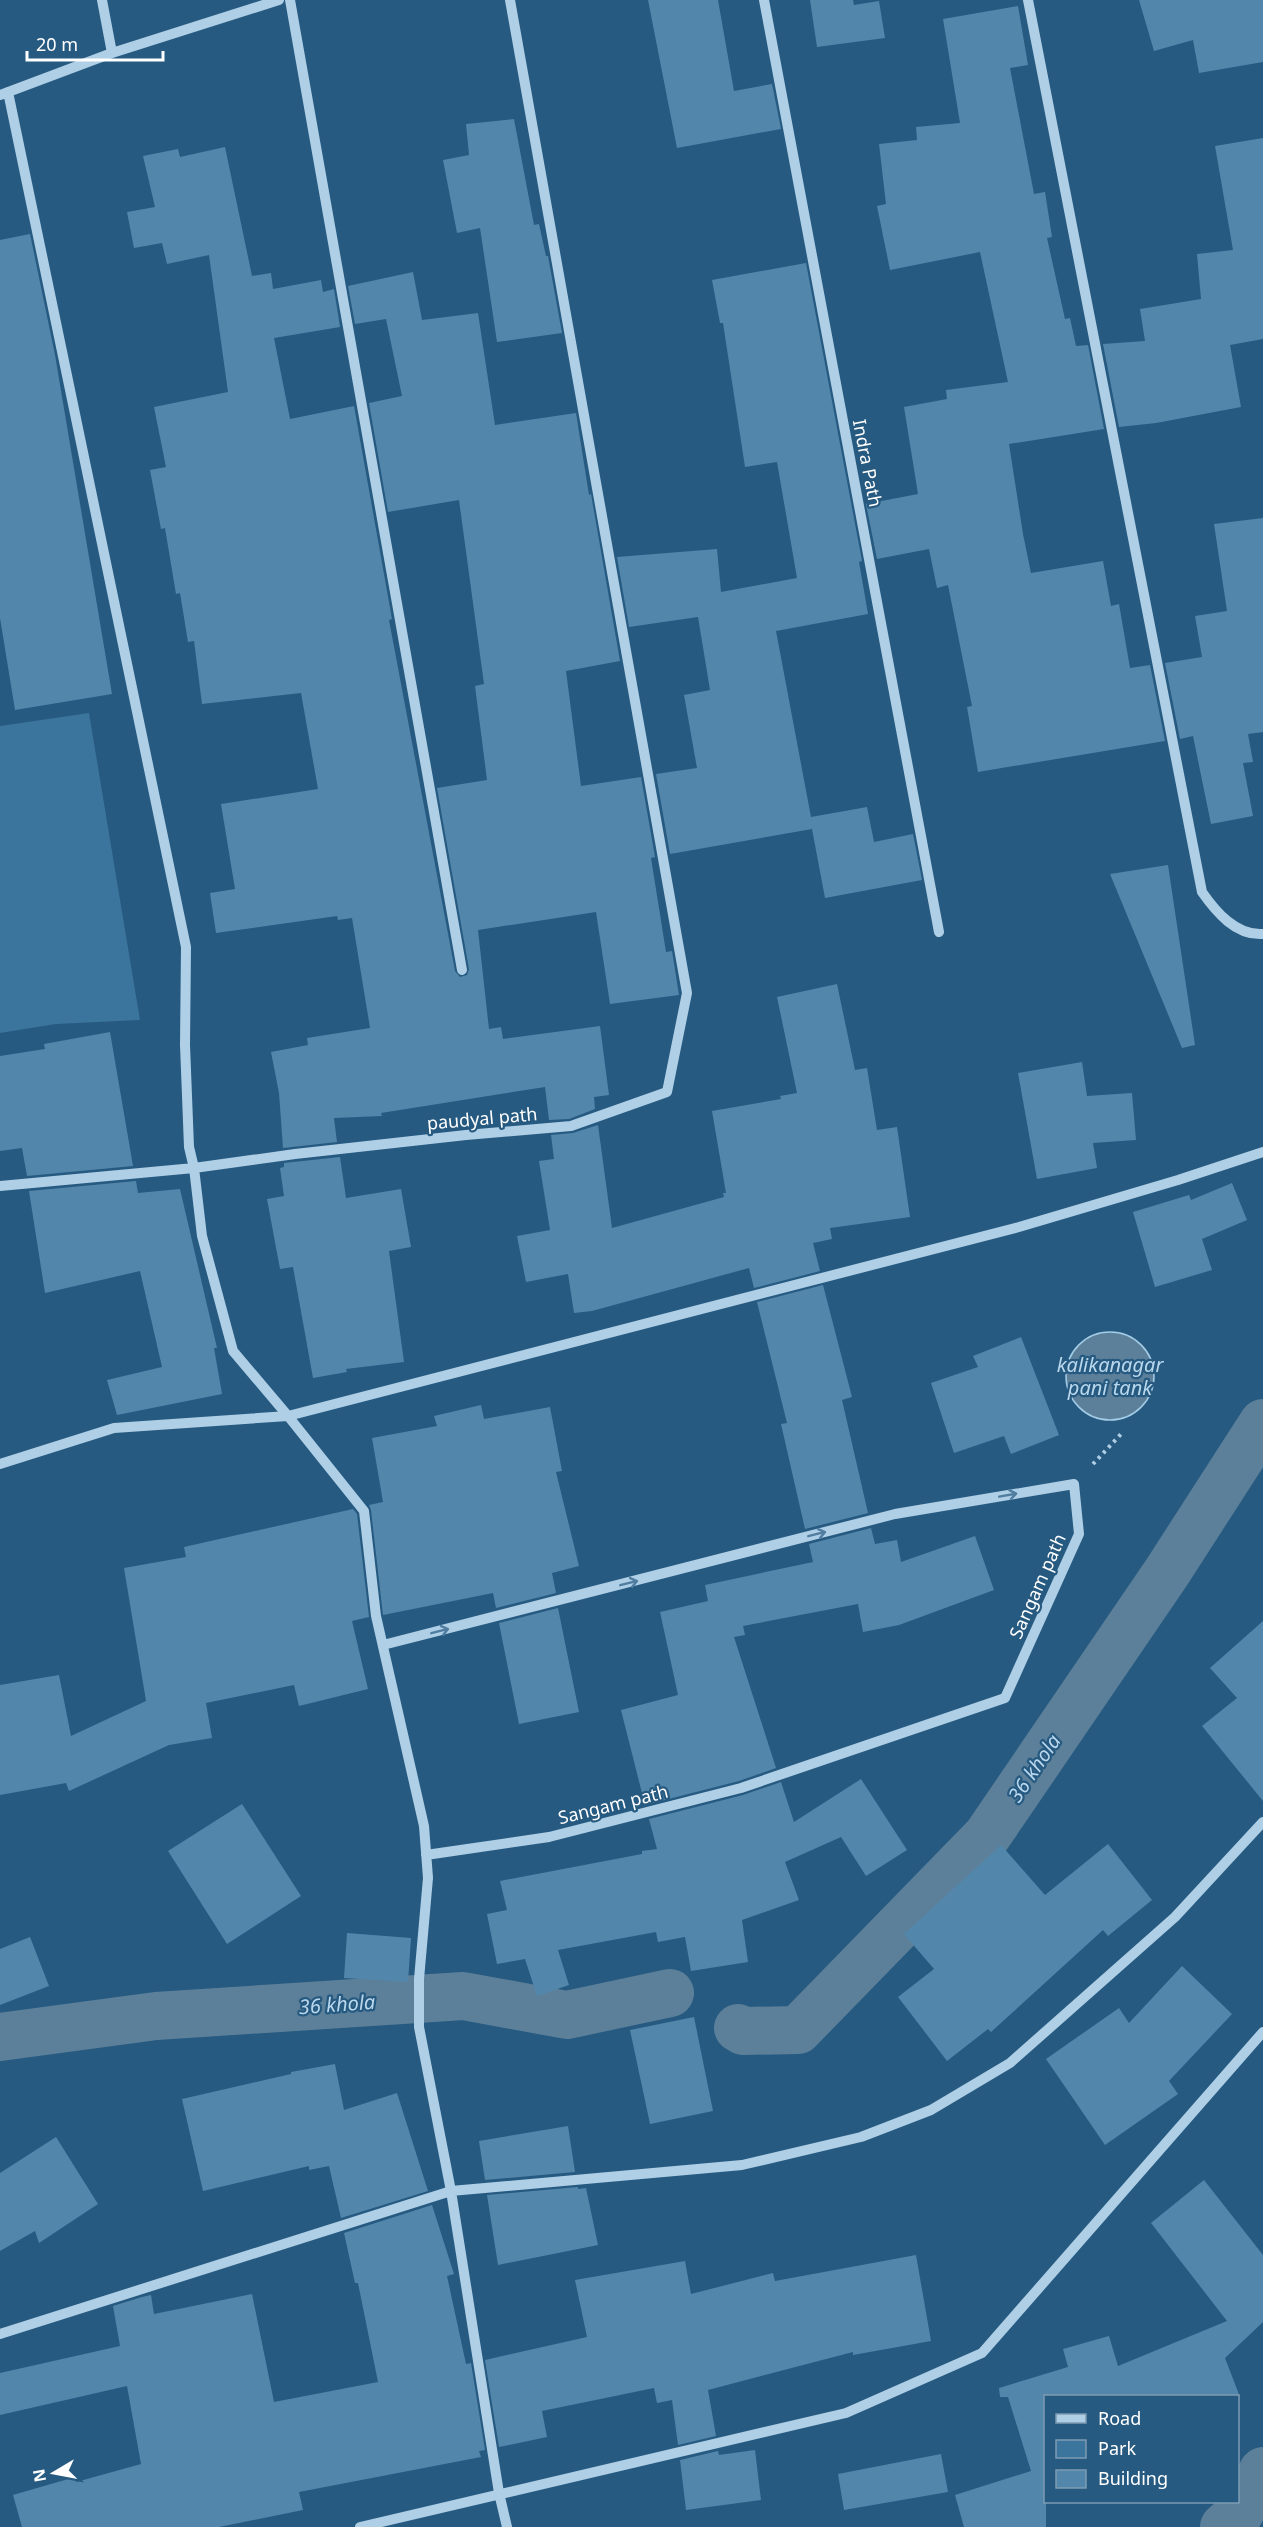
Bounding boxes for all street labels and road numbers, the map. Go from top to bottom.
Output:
street label: Indra Path [848,417,888,509]
street label: paudyal path [426,1101,538,1135]
street label: Sangam path [1003,1530,1071,1642]
street label: Sangam path [555,1779,671,1829]

